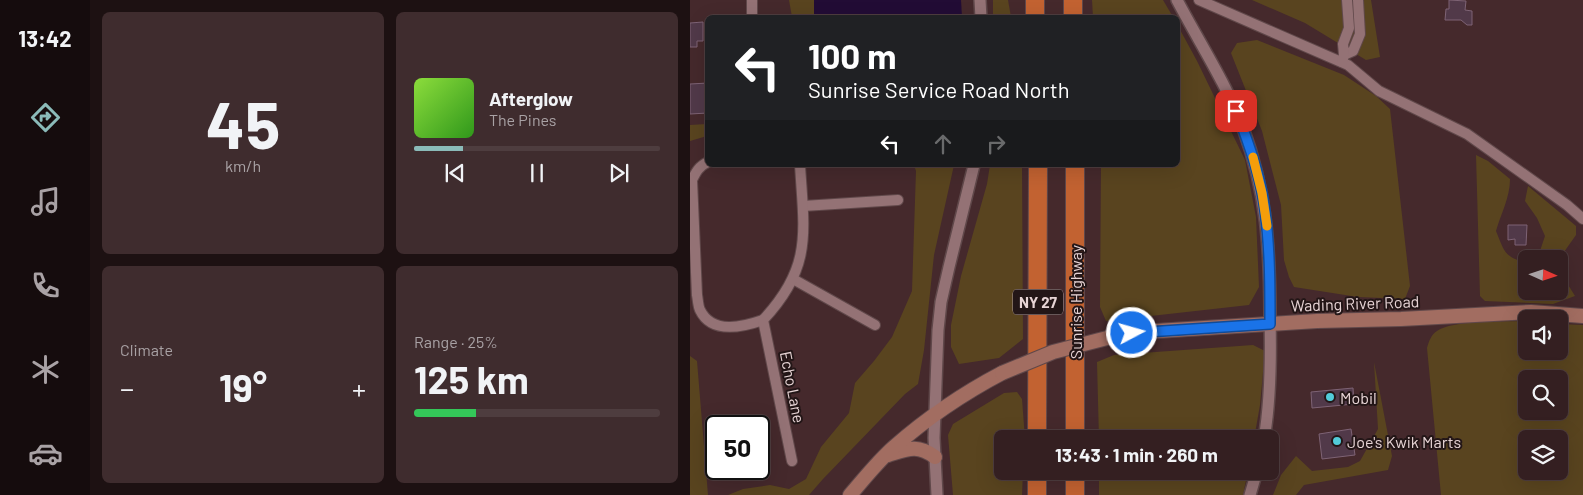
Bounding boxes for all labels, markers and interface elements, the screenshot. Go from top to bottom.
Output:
text: 13:42 [18,25,72,51]
text: 100 m [808,34,897,76]
icon: left [725,35,790,100]
text: Sunrise Service Road North [808,76,1070,102]
text: 45 [206,84,280,162]
text: Afterglow [489,87,573,110]
pin [1215,90,1257,132]
icon: arrive [1222,97,1250,125]
icon: directions [28,100,63,135]
text: The Pines [489,110,557,129]
icon: left [876,130,904,158]
icon: ahead [929,130,957,158]
icon: right [982,130,1010,158]
text: km/h [225,156,261,175]
icon: previous [441,159,469,187]
icon: pause [523,159,551,187]
icon: next [605,159,633,187]
icon: music [28,184,63,219]
street label: Sunrise Highway [1066,244,1085,359]
north arrow [1518,250,1568,300]
map controls [1518,250,1568,480]
icon: phone [28,268,63,303]
road number: NY 27 [1013,290,1063,314]
street label: Wading River Road [1290,291,1420,315]
position arrow [1105,306,1157,358]
button: sound [1518,310,1568,360]
text: Range · 25% [414,332,498,351]
text: Climate [120,340,173,359]
street label: Echo Lane [777,349,809,425]
icon: climate [28,352,63,387]
text: 125 km [414,356,529,402]
text: 19° [219,364,267,410]
button: search [1518,370,1568,420]
text: − [120,371,134,405]
text: + [352,371,366,405]
place label: Mobil [1340,388,1377,407]
marker: Mobil [1324,391,1336,403]
speed limit sign: 50 [705,415,770,480]
button: layers [1518,430,1568,480]
place label: Joe's Kwik Marts [1347,432,1461,451]
marker: Joe's Kwik Marts [1331,435,1343,447]
icon: car [28,436,63,471]
text: 13:43 · 1 min · 260 m [1055,443,1218,466]

